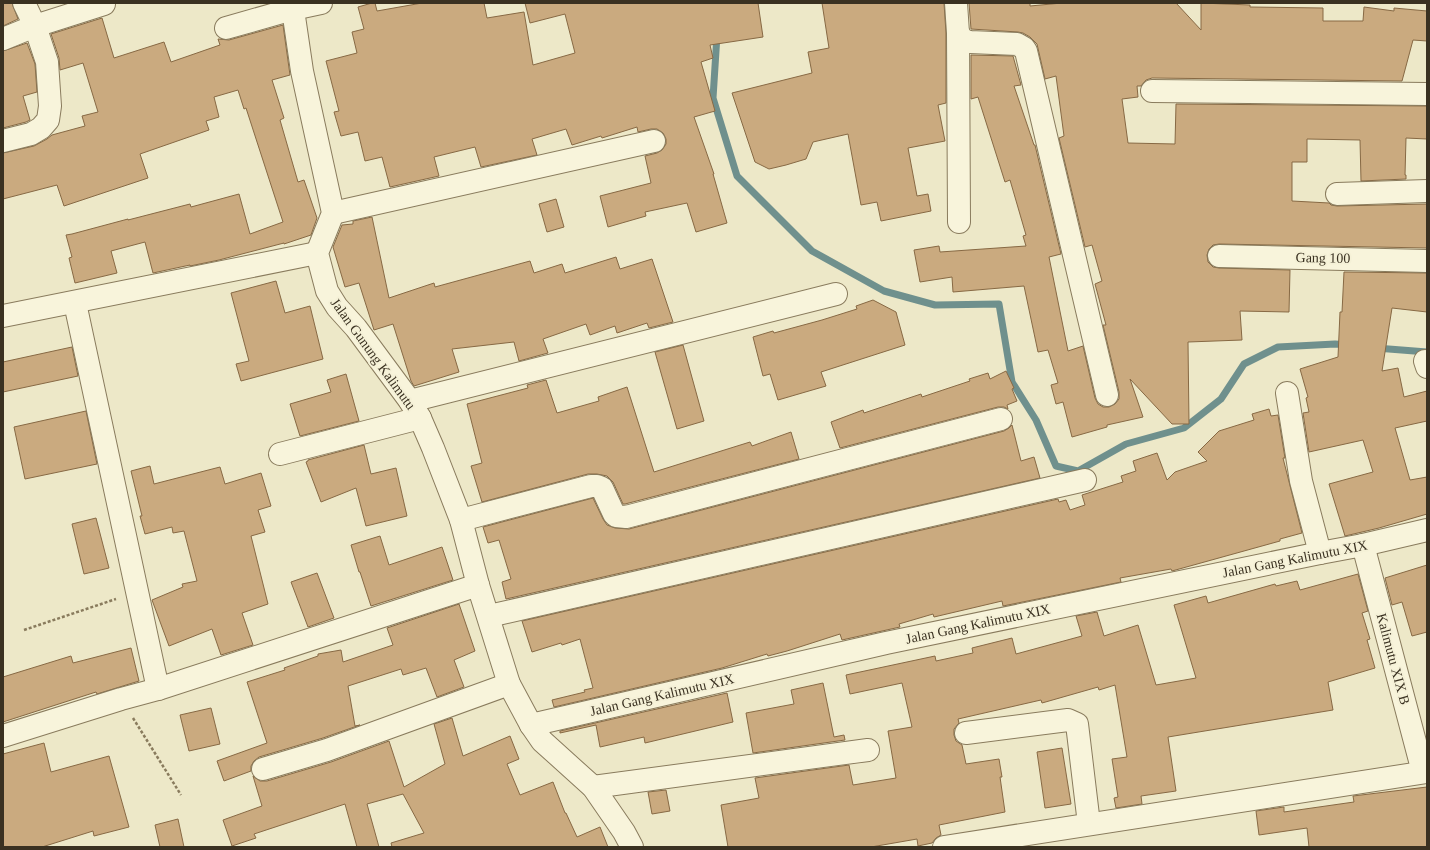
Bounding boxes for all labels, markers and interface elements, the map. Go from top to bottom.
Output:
street label: Gang 100 [1295,250,1351,266]
street label: Jalan Gunung Kalimutu [328,295,418,413]
street label: Jalan Gang Kalimutu XIX [1221,538,1369,580]
street label: Jalan Gang Kalimutu XIX [904,601,1052,647]
street label: Kalimutu XIX B [1374,612,1412,706]
street label: Jalan Gang Kalimutu XIX [589,671,735,719]

